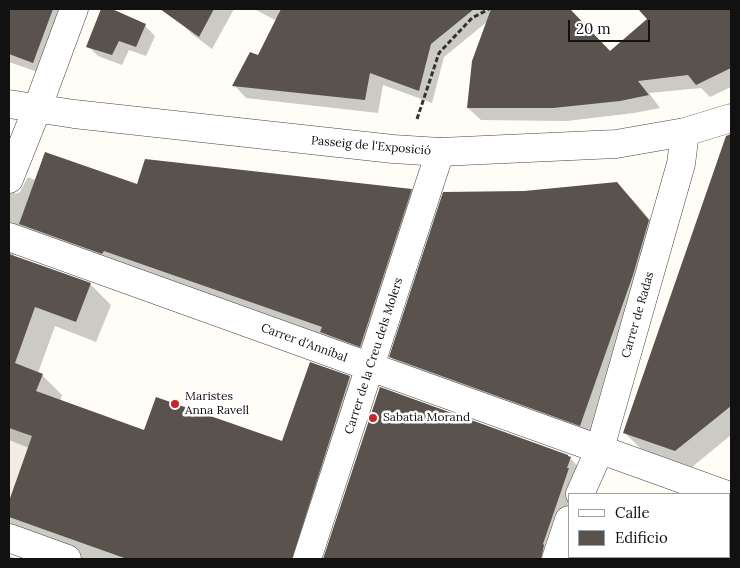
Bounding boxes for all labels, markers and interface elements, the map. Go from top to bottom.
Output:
scale bar [570,10,652,42]
text: 20 m [576,19,611,38]
street label: Passeig de l'Exposició [310,134,432,158]
street label: Carrer de Radas [619,270,657,360]
street label: Carrer de la Creu dels Molers [342,276,406,436]
street label: Carrer d'Anníbal [259,321,349,365]
place label: Maristes Anna Ravell [185,390,249,418]
marker: Maristes Anna Ravell [169,398,181,410]
place label: Sabatia Morand [383,411,470,425]
marker: Sabatia Morand [367,412,379,424]
legend [568,493,730,558]
text: Calle [615,503,650,522]
text: Edificio [615,528,668,547]

